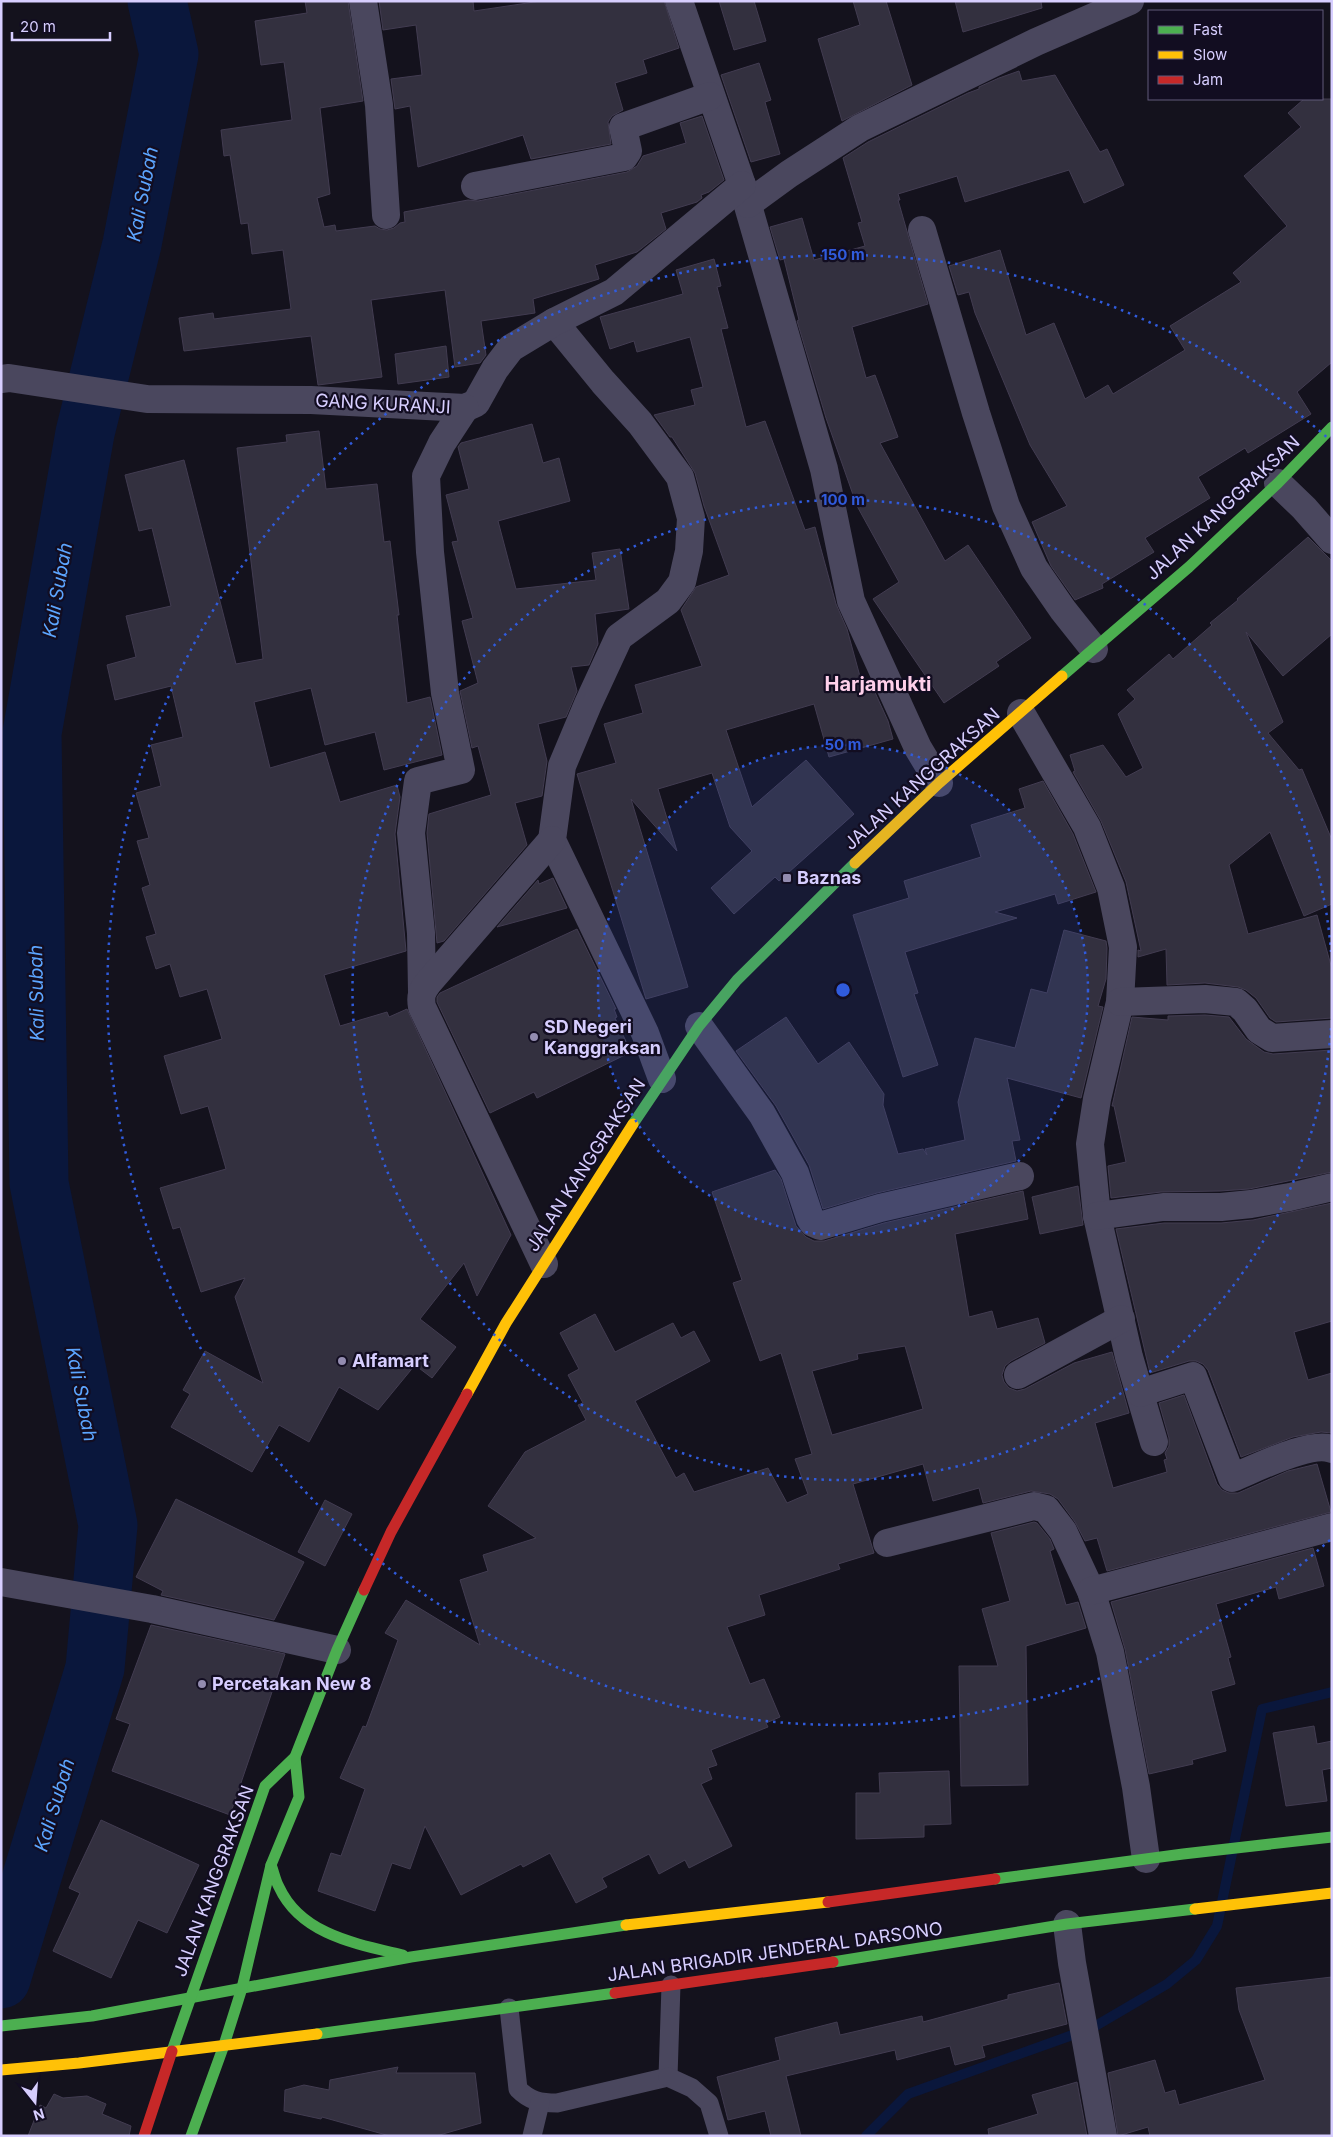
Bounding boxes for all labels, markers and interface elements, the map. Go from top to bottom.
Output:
scale bar [12,10,110,42]
legend [1148,10,1323,100]
text: 20 m [20,17,56,36]
text: Fast [1193,20,1223,39]
text: Slow [1193,45,1227,64]
text: Jam [1193,70,1223,89]
water label: Kali Subah [122,145,163,243]
text: 150 m [821,245,865,264]
street label: GANG KURANJI [315,389,451,418]
street label: JALAN KANGGRAKSAN [1142,431,1304,584]
text: 100 m [821,490,865,509]
water label: Kali Subah [38,541,77,639]
district label: Harjamukti [824,672,932,696]
street label: JALAN KANGGRAKSAN [840,703,1004,854]
text: 50 m [825,735,861,754]
place label: Baznas [797,867,861,888]
marker: Baznas [781,872,793,884]
water label: Kali Subah [24,945,49,1041]
centre of rings [834,981,852,999]
place label: SD Negeri Kanggraksan [544,1016,661,1058]
marker: SD Negeri Kanggraksan [528,1031,540,1043]
street label: JALAN KANGGRAKSAN [522,1074,649,1255]
water label: Kali Subah [61,1345,102,1443]
place label: Alfamart [352,1350,429,1371]
marker: Alfamart [336,1355,348,1367]
place label: Percetakan New 8 [212,1673,371,1694]
marker: Percetakan New 8 [196,1678,208,1690]
water label: Kali Subah [29,1756,80,1855]
street label: JALAN KANGGRAKSAN [169,1782,258,1979]
street label: JALAN BRIGADIR JENDERAL DARSONO [606,1918,944,1985]
north arrow [10,2077,60,2127]
text: N [31,2105,47,2125]

